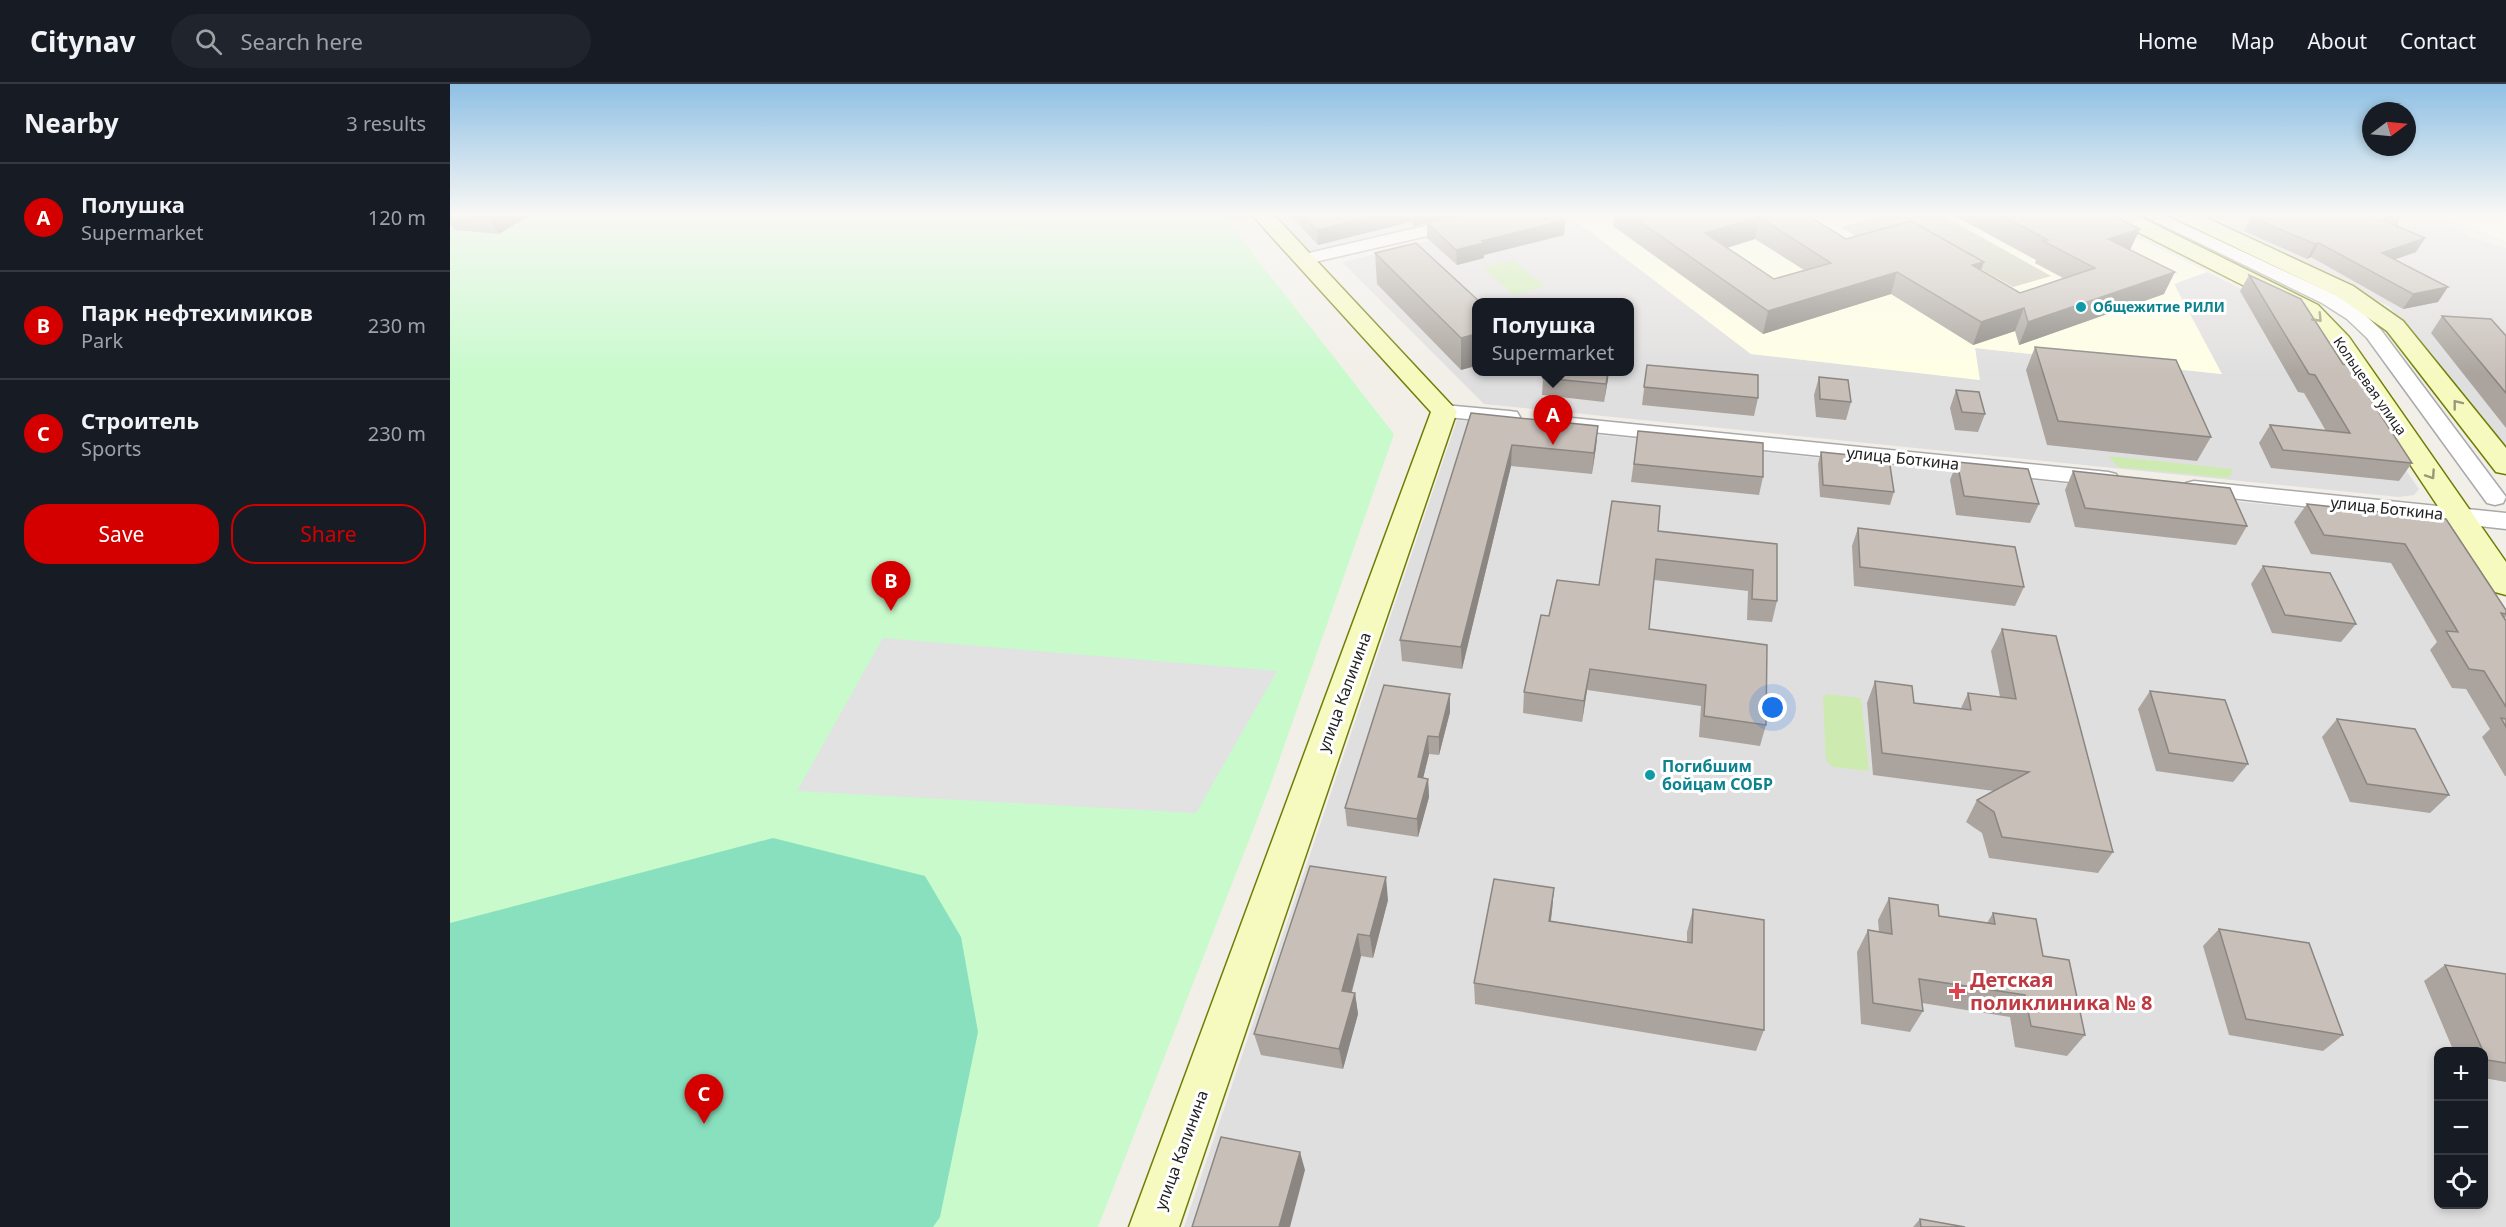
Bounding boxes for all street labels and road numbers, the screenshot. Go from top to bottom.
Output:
street label: Кольцевая улица [2329,333,2411,439]
street label: улица Боткина [1846,441,1960,475]
street label: улица Боткина [2330,491,2444,525]
street label: улица Калинина [1312,629,1376,755]
street label: улица Калинина [1149,1087,1213,1213]

